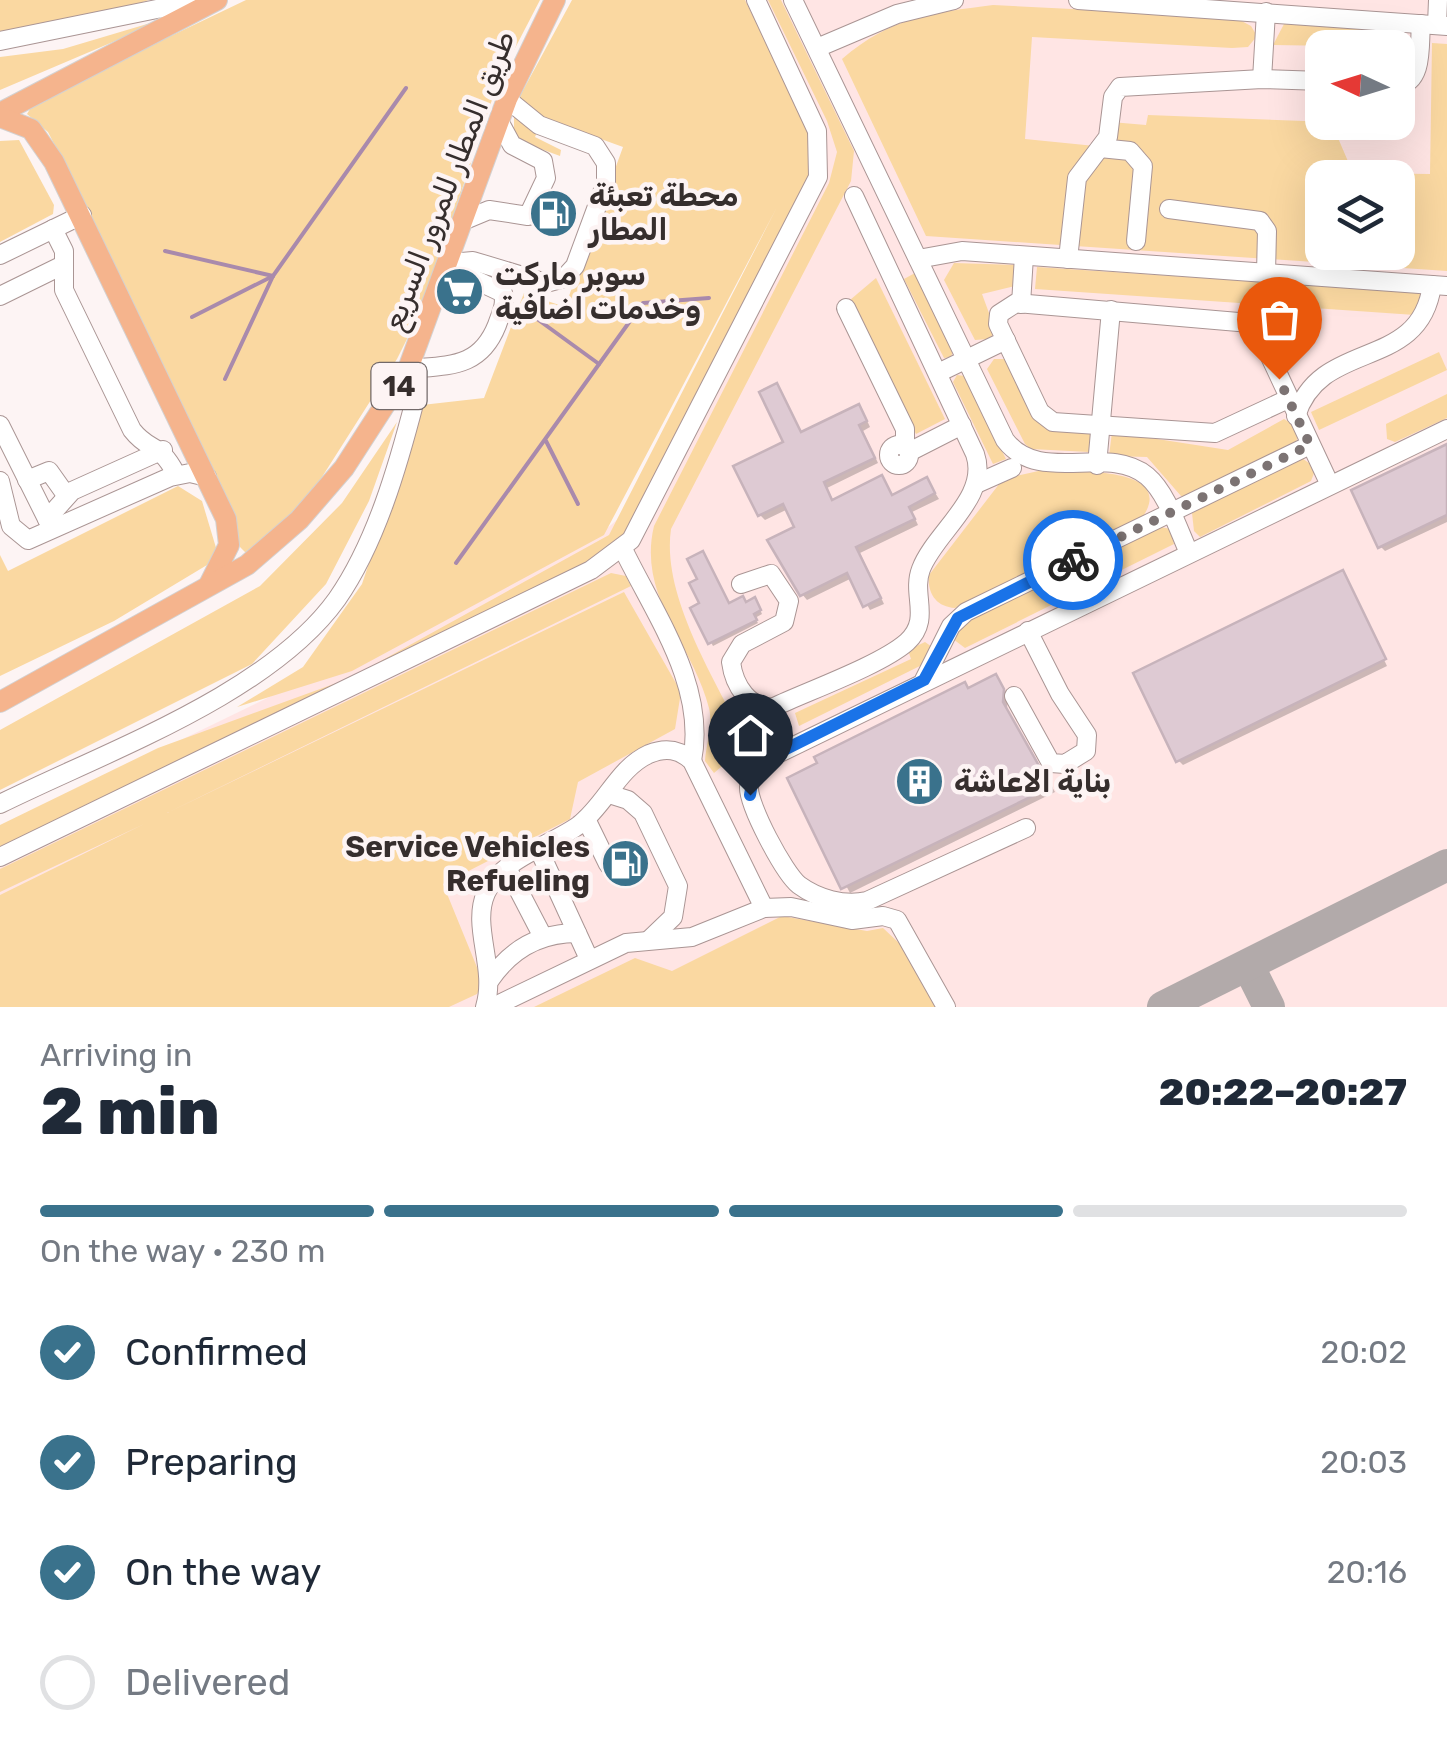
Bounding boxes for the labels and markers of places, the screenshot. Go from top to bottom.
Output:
place label: محطة تعبئة المطار [587,178,739,248]
fuel station icon: محطة تعبئة المطار [528,187,580,239]
place label: سوبر ماركت وخدمات اضافية [495,257,701,327]
supermarket icon: سوبر ماركت وخدمات اضافية [434,266,486,318]
pin [1237,277,1322,380]
pin [708,693,793,796]
building icon: بناية الاعاشة [893,756,945,808]
place label: بناية الاعاشة [954,764,1111,800]
place label: Service Vehicles Refueling [345,829,590,899]
fuel station icon: Service Vehicles Refueling [599,838,651,890]

